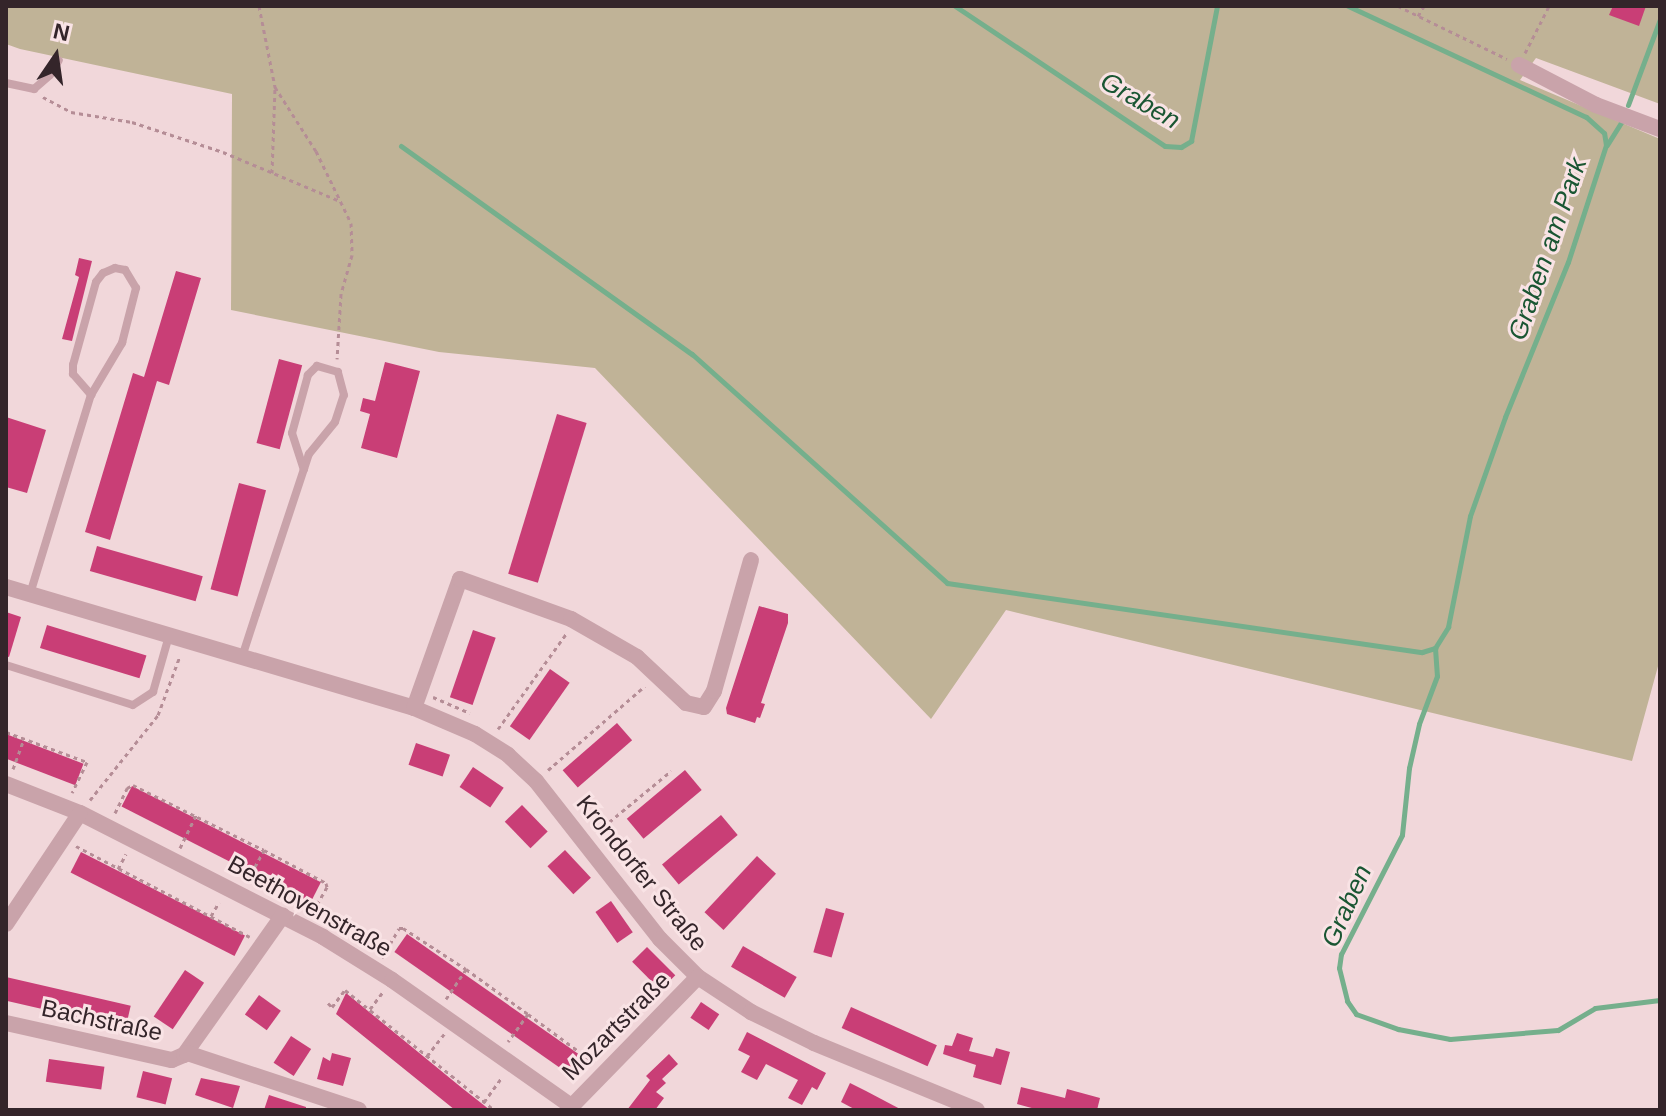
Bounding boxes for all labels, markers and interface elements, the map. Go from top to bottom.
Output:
north arrow [16,16,96,96]
text: N [51,18,72,46]
water label: Graben [1095,66,1185,136]
water label: Graben am Park [1502,154,1594,344]
street label: Krondorfer Straße [570,789,714,957]
street label: Beethovenstraße [223,849,397,963]
water label: Graben [1315,860,1379,952]
street label: Mozartstraße [556,966,676,1086]
street label: Bachstraße [39,993,165,1047]

